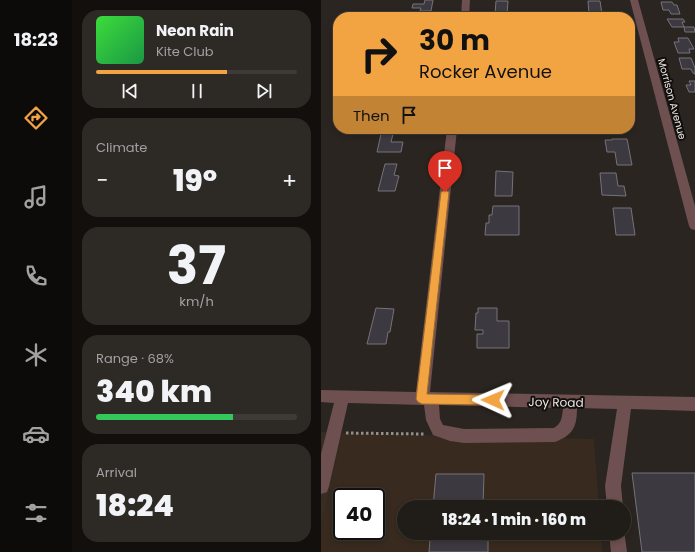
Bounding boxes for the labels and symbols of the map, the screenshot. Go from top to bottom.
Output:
street label: Morrison Avenue [654,57,690,141]
pin [428,151,462,192]
position arrow [472,379,514,421]
street label: Joy Road [528,393,584,411]
speed limit sign: 40 [333,488,385,540]

